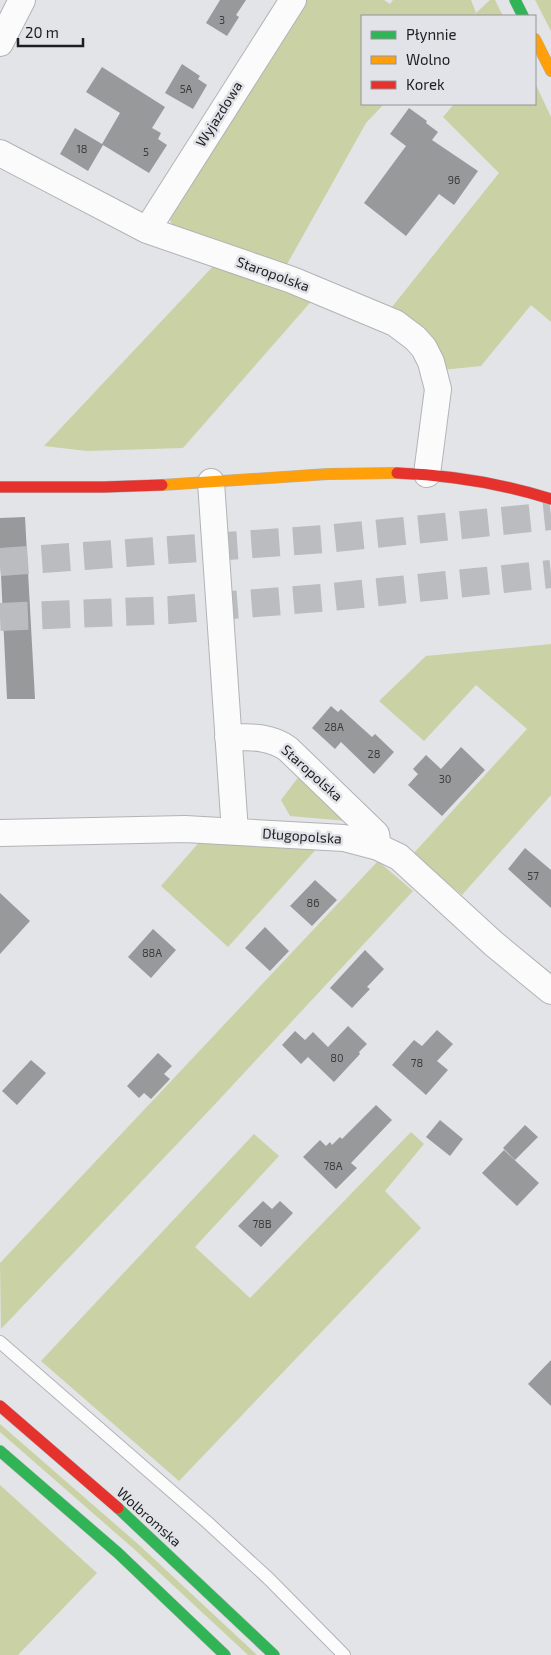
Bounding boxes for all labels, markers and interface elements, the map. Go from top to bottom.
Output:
house number: 3 [219,13,225,26]
scale bar [18,15,82,47]
legend [361,15,536,105]
text: 20 m [25,23,59,41]
text: Płynnie [406,25,457,43]
text: Wolno [406,50,450,68]
text: Korek [406,75,445,93]
street label: Wyjazdowa [192,78,245,150]
house number: 5A [180,82,193,95]
house number: 18 [76,142,88,155]
house number: 5 [143,145,149,158]
house number: 96 [448,173,460,186]
street label: Staropolska [234,252,312,295]
house number: 28A [324,720,344,733]
street label: Staropolska [278,741,346,804]
house number: 28 [368,747,380,760]
house number: 30 [439,772,451,785]
street label: Długopolska [262,824,342,847]
house number: 57 [527,869,539,882]
house number: 86 [307,896,319,909]
house number: 88A [142,946,162,959]
house number: 80 [330,1051,344,1064]
house number: 78 [411,1056,423,1069]
house number: 78A [323,1159,343,1172]
house number: 78B [252,1217,272,1230]
street label: Wolbromska [114,1483,185,1550]

